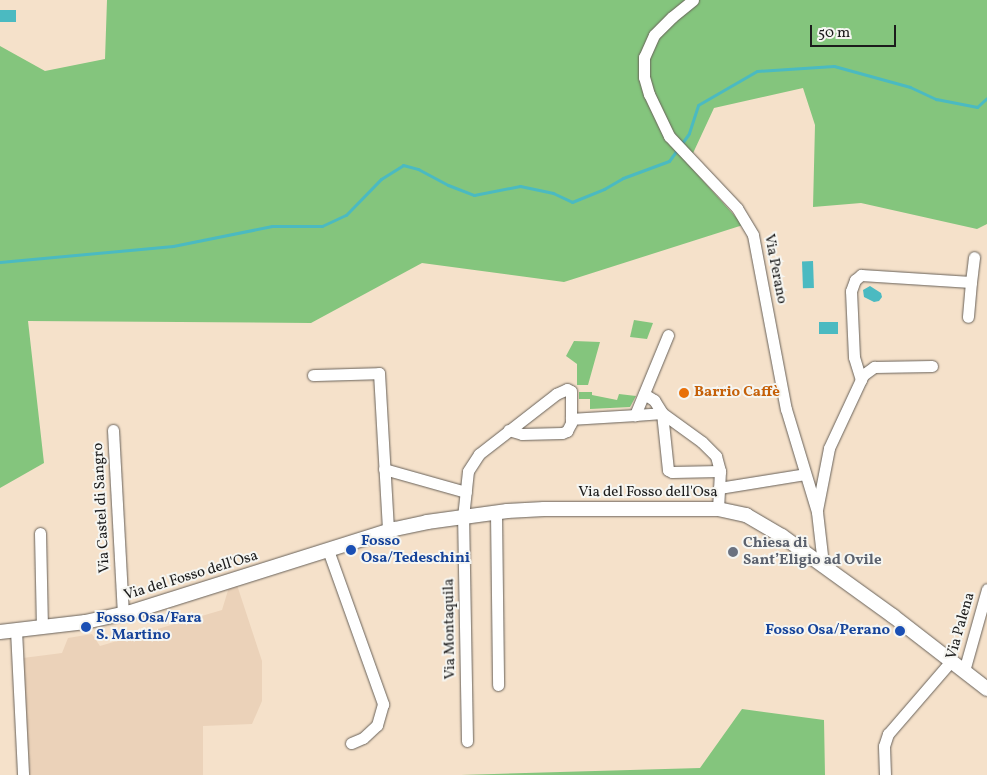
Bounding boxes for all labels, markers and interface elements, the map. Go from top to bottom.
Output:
scale bar [812,15,898,47]
text: 50 m [818,23,850,44]
street label: Via Perano [759,233,791,305]
place label: Barrio Caffè [694,384,780,402]
marker: Barrio Caffè [678,387,690,399]
street label: Via Castel di Sangro [90,442,114,574]
street label: Via del Fosso dell'Osa [578,484,718,502]
place label: Fosso Osa/Tedeschini [361,532,470,567]
place label: Chiesa di Sant’Eligio ad Ovile [743,534,882,569]
marker: Fosso Osa/Tedeschini [345,544,357,556]
marker: Chiesa di Sant’Eligio ad Ovile [727,546,739,558]
street label: Via del Fosso dell'Osa [122,547,260,605]
street label: Via Montaquila [440,578,460,680]
street label: Via Palena [943,590,979,662]
place label: Fosso Osa/Fara S. Martino [96,609,202,644]
marker: Fosso Osa/Fara S. Martino [80,621,92,633]
place label: Fosso Osa/Perano [765,622,890,640]
marker: Fosso Osa/Perano [894,625,906,637]

